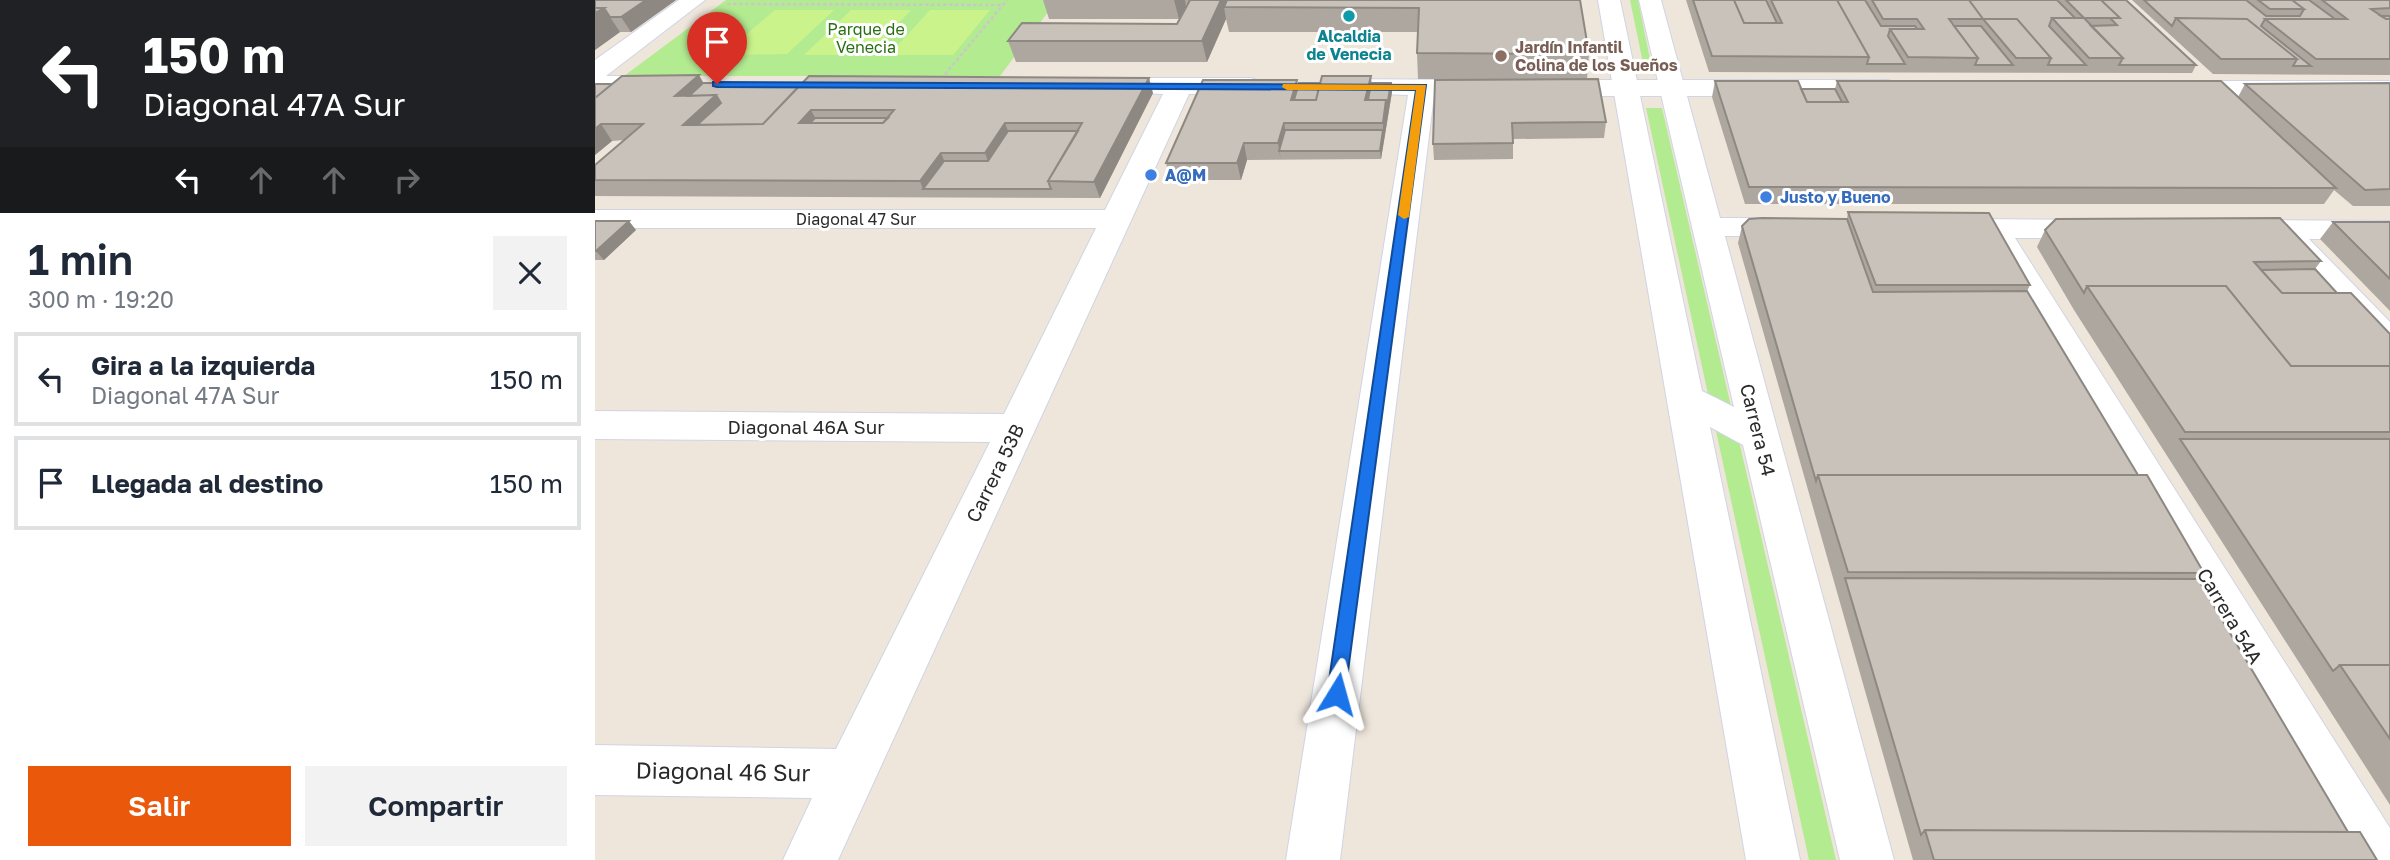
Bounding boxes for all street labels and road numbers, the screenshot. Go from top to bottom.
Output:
street label: Diagonal 47 Sur [796,209,916,229]
street label: Carrera 54 [1736,381,1781,479]
street label: Diagonal 46A Sur [727,415,885,438]
street label: Carrera 53B [961,420,1028,526]
street label: Carrera 54A [2193,564,2268,668]
street label: Diagonal 46 Sur [635,755,811,787]

